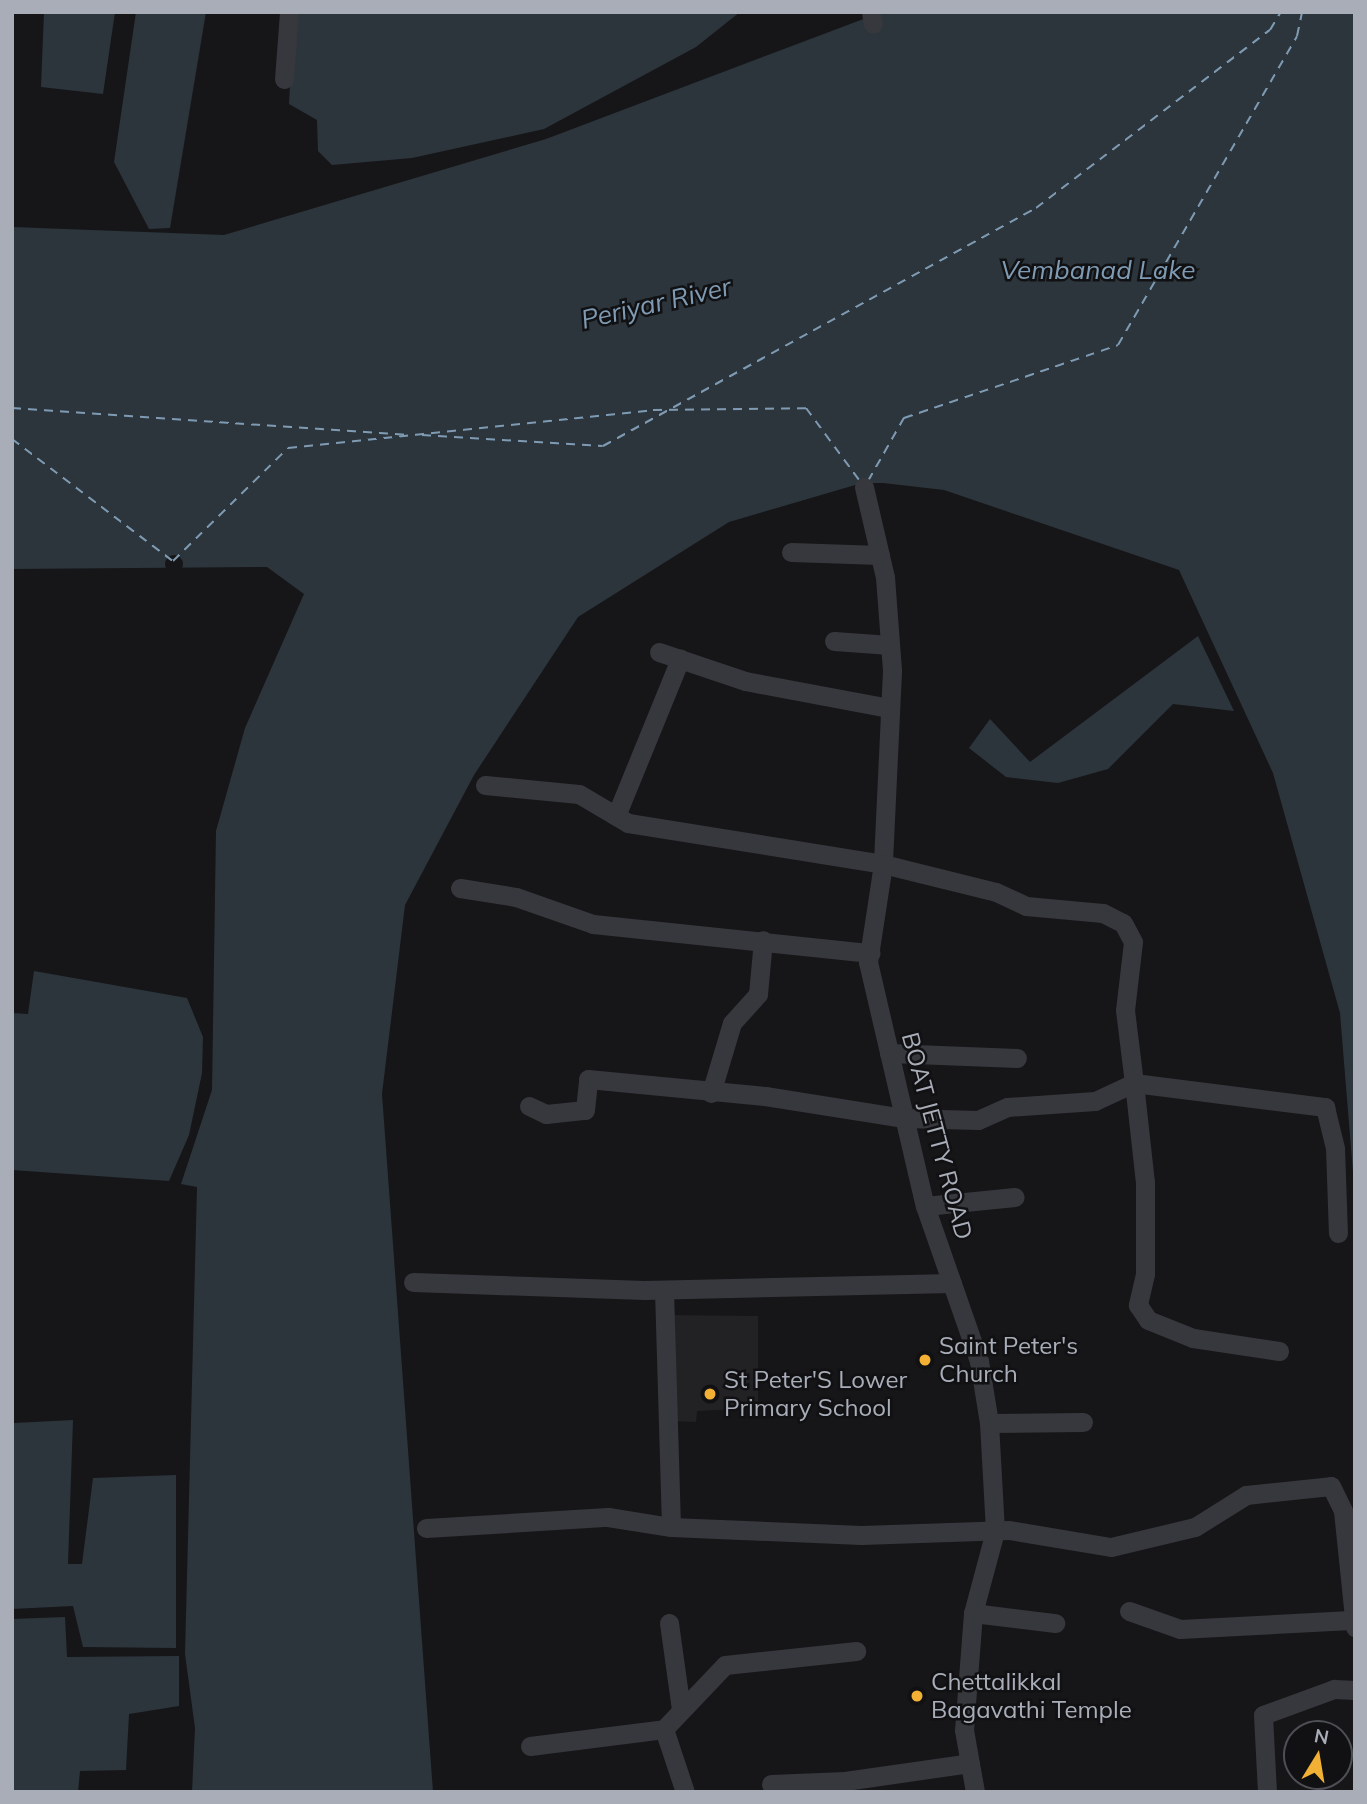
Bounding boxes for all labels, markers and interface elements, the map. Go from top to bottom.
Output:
water label: Vembanad Lake [1001,254,1195,286]
water label: Periyar River [578,271,734,335]
street label: BOAT JETTY ROAD [895,1029,979,1243]
place label: Saint Peter's Church [939,1332,1078,1388]
marker: Saint Peter's Church [917,1352,933,1368]
place label: St Peter'S Lower Primary School [724,1366,907,1422]
marker: St Peter'S Lower Primary School [702,1386,718,1402]
place label: Chettalikkal Bagavathi Temple [931,1668,1132,1724]
marker: Chettalikkal Bagavathi Temple [909,1688,925,1704]
north arrow [1283,1720,1353,1790]
text: N [1312,1723,1331,1749]

